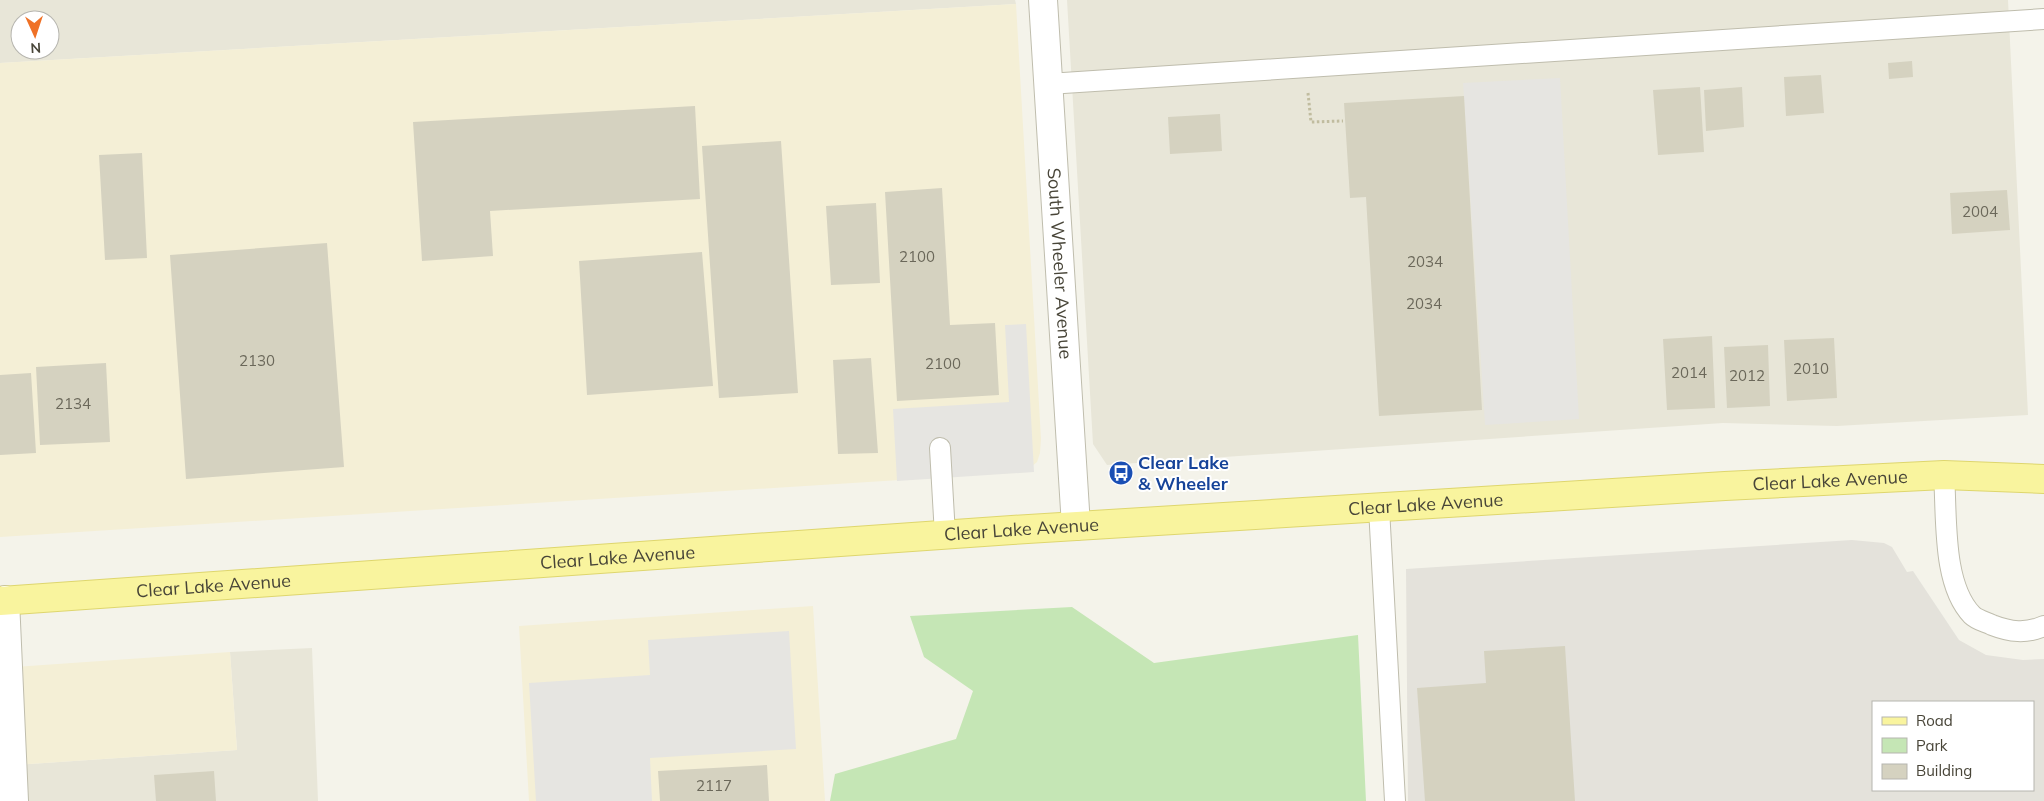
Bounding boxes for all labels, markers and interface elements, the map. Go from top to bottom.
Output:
north arrow [10,10,60,60]
text: N [30,39,41,57]
street label: South Wheeler Avenue [1043,167,1078,360]
house number: 2004 [1962,202,1998,221]
house number: 2100 [899,247,935,266]
house number: 2034 [1407,252,1443,271]
house number: 2034 [1406,294,1442,313]
house number: 2130 [239,351,275,370]
house number: 2100 [925,354,961,373]
house number: 2010 [1793,359,1829,378]
house number: 2014 [1671,363,1707,382]
house number: 2012 [1729,366,1765,385]
house number: 2134 [55,394,91,413]
place label: Clear Lake & Wheeler [1138,451,1229,495]
bus stop icon: Clear Lake & Wheeler [1108,460,1134,486]
street label: Clear Lake Avenue [1752,465,1908,496]
street label: Clear Lake Avenue [1347,488,1504,520]
street label: Clear Lake Avenue [943,513,1100,546]
street label: Clear Lake Avenue [539,540,696,574]
street label: Clear Lake Avenue [135,569,292,602]
legend [1872,701,2034,791]
text: Road [1916,711,1953,730]
text: Park [1916,736,1948,755]
text: Building [1916,761,1972,780]
house number: 2117 [696,776,732,795]

